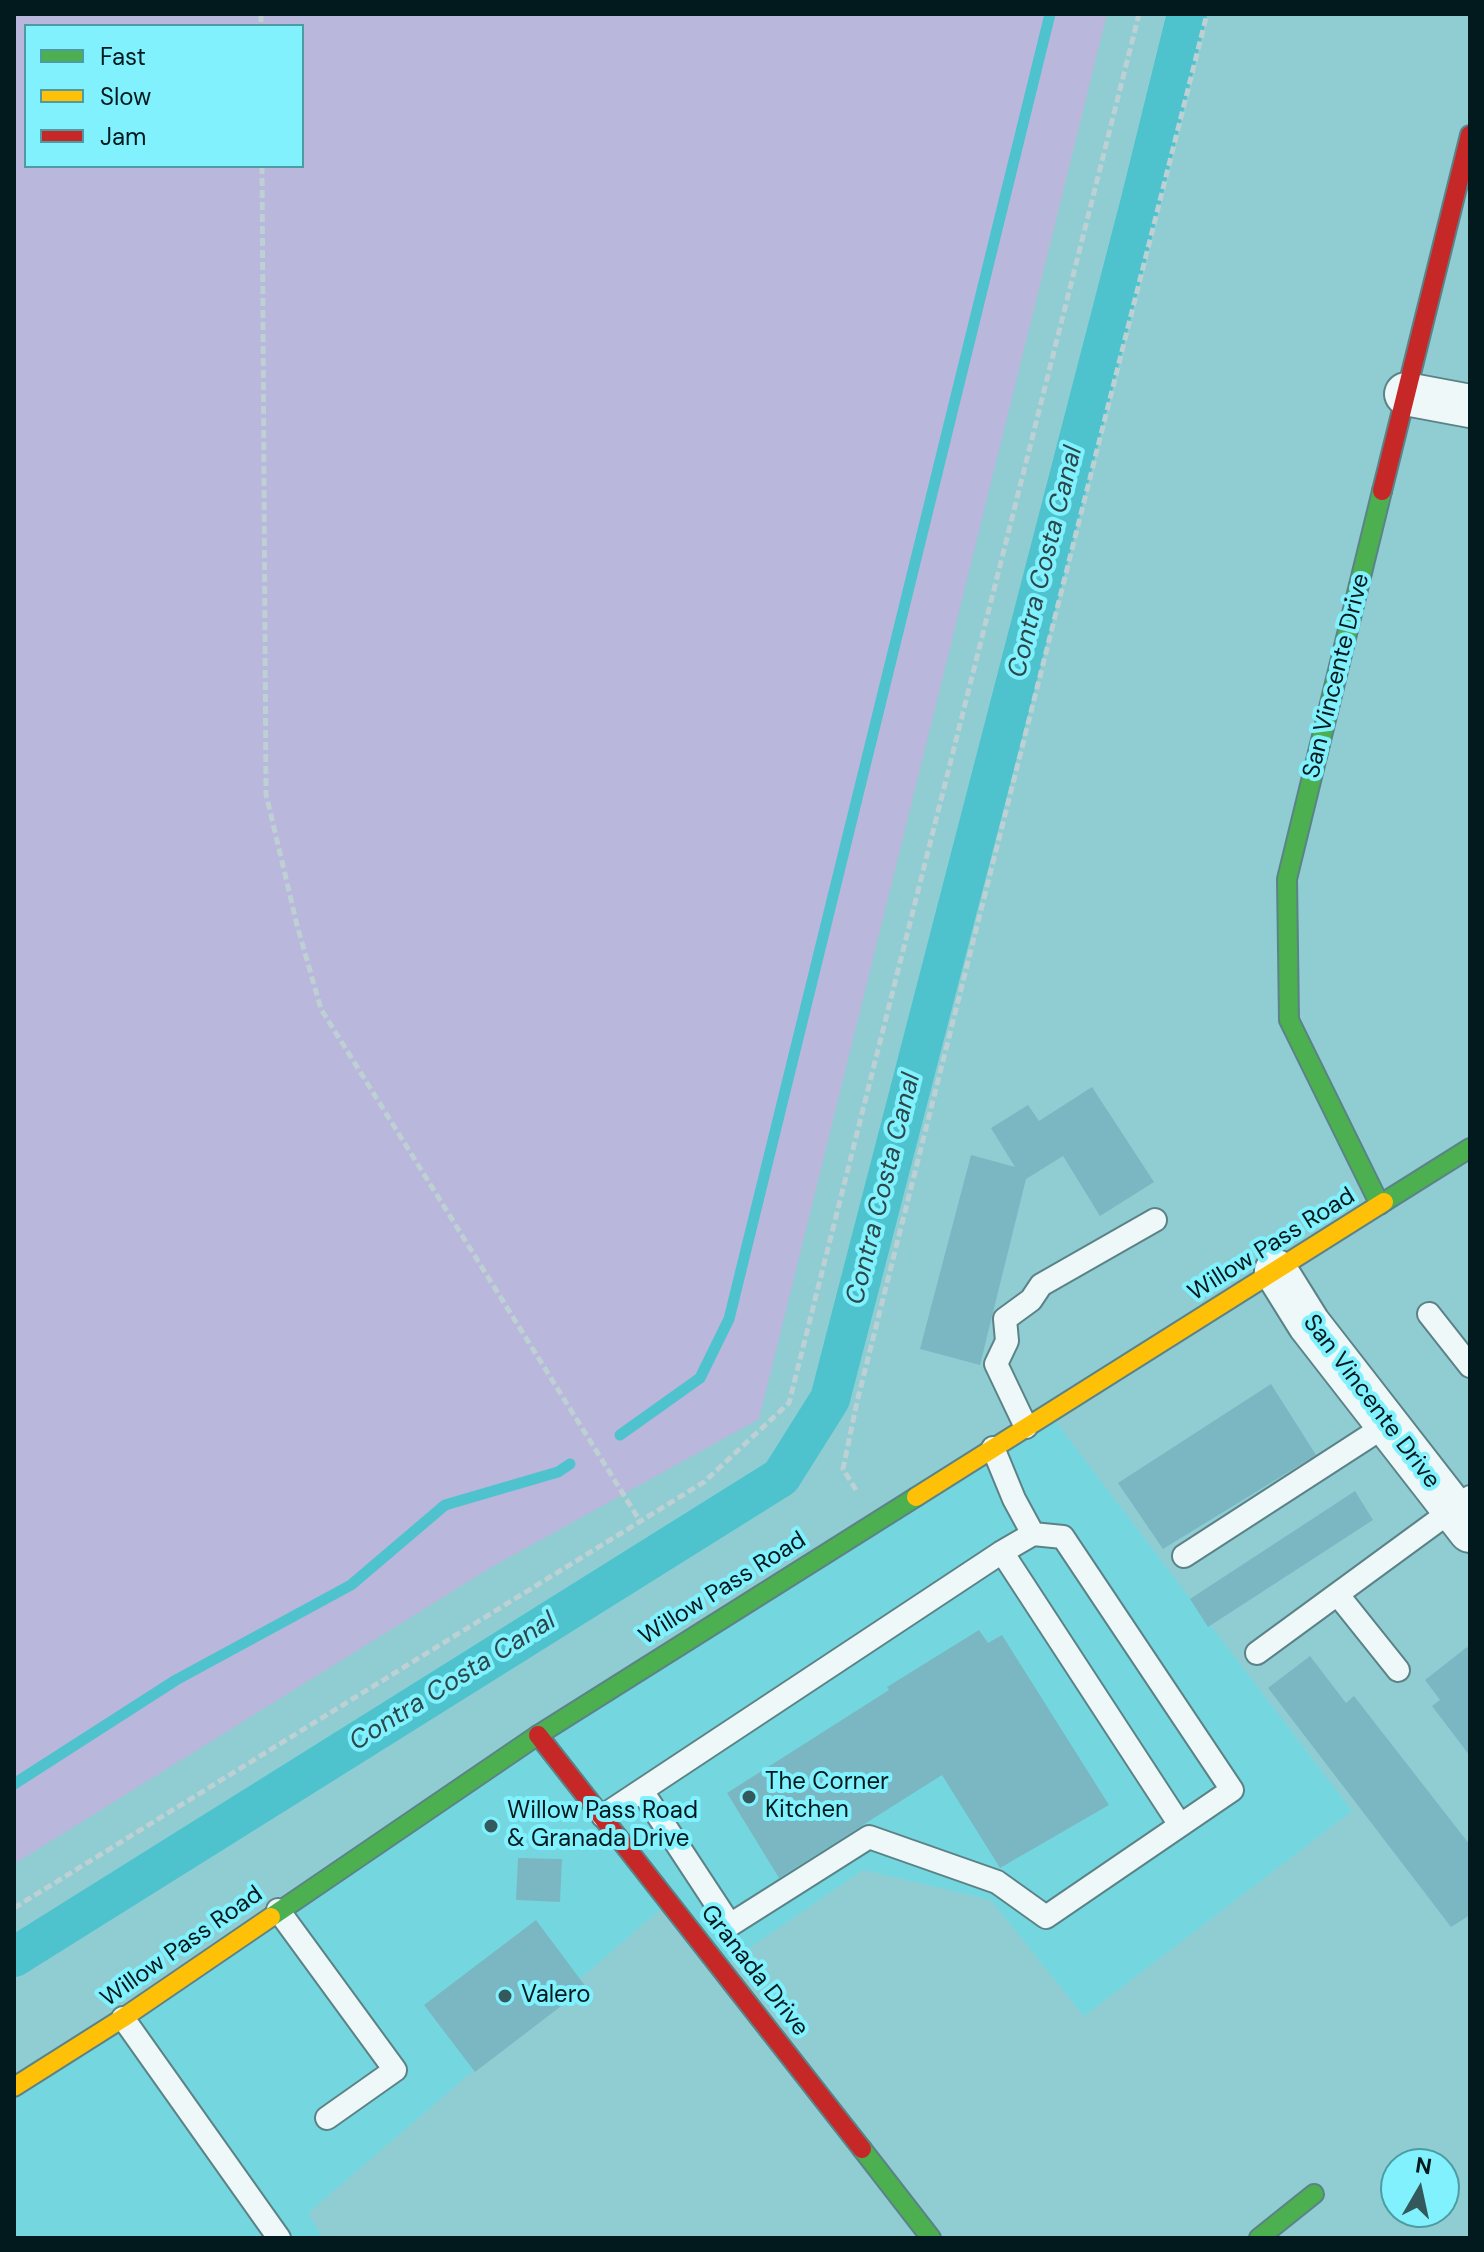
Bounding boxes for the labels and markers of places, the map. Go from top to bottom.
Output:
place label: The Corner Kitchen [765,1769,889,1825]
marker: The Corner Kitchen [740,1788,758,1806]
place label: Willow Pass Road & Granada Drive [507,1798,698,1854]
marker: Willow Pass Road & Granada Drive [482,1817,500,1835]
place label: Valero [521,1982,590,2010]
marker: Valero [496,1987,514,2005]

